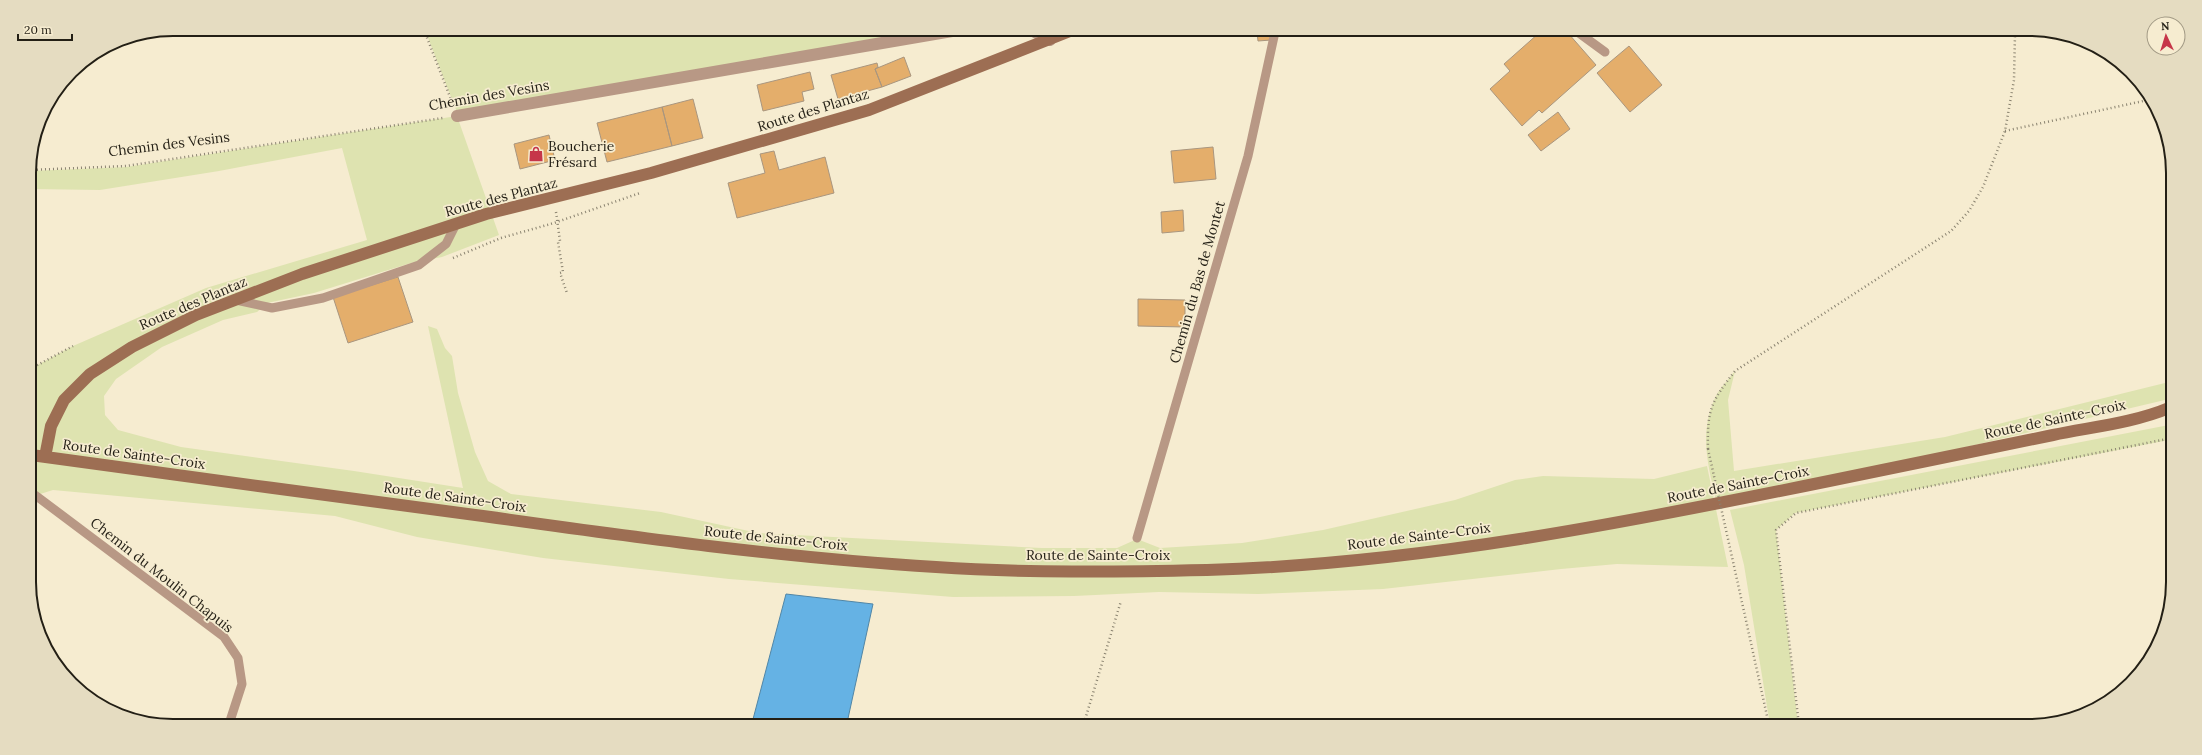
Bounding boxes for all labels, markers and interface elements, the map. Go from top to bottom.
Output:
scale bar [18,16,72,42]
north arrow [2146,16,2186,56]
text: N [2161,19,2171,33]
text: 20 m [24,22,52,37]
street label: Chemin des Vesins [427,76,551,114]
street label: Route des Plantaz [755,84,871,136]
street label: Chemin des Vesins [107,128,231,160]
place label: Boucherie Frésard [548,137,615,171]
shop icon: Boucherie Frésard [527,145,545,163]
street label: Route des Plantaz [443,173,559,221]
street label: Chemin du Bas de Montet [1165,198,1229,365]
street label: Route des Plantaz [136,272,250,334]
street label: Route de Sainte-Croix [1983,395,2128,443]
street label: Route de Sainte-Croix [61,435,207,473]
street label: Route de Sainte-Croix [1666,461,1811,507]
street label: Route de Sainte-Croix [382,478,528,516]
street label: Chemin du Moulin Chapuis [87,514,237,636]
street label: Route de Sainte-Croix [1346,518,1492,554]
street label: Route de Sainte-Croix [703,522,849,555]
street label: Route de Sainte-Croix [1026,546,1171,564]

